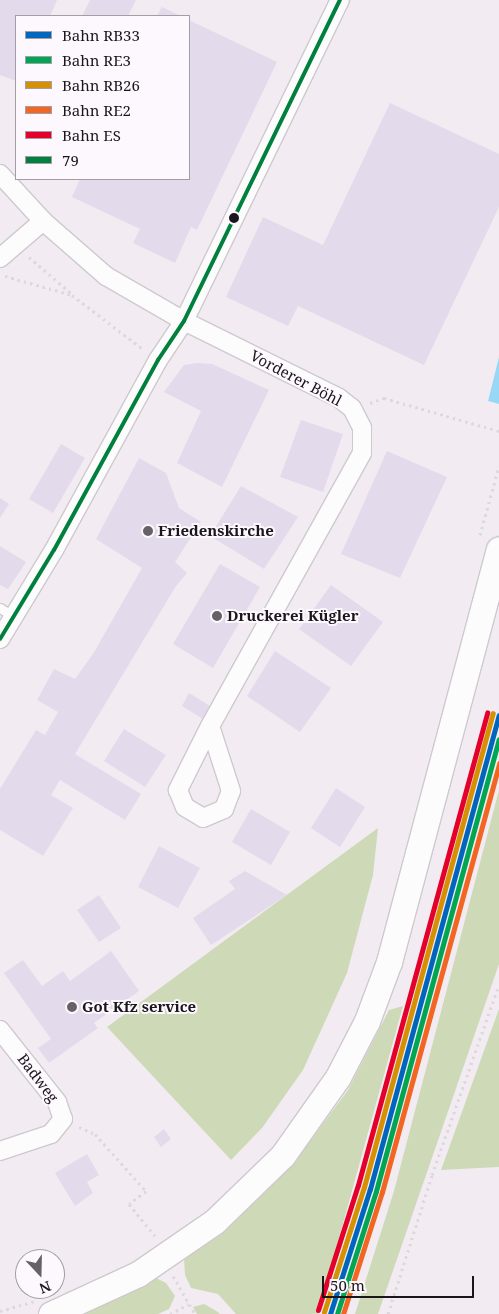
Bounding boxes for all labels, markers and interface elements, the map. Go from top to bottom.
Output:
legend [15,15,190,180]
text: Bahn RB33 [62,25,140,45]
text: Bahn RE3 [62,50,131,70]
text: Bahn RB26 [62,75,140,95]
text: Bahn RE2 [62,100,131,120]
text: Bahn ES [62,125,121,145]
text: 79 [62,150,79,170]
unlabelled marker [229,213,239,223]
street label: Vorderer Böhl [247,346,345,410]
place label: Friedenskirche [158,522,274,540]
marker: Friedenskirche [142,525,154,537]
place label: Druckerei Kügler [227,607,359,625]
marker: Druckerei Kügler [211,610,223,622]
place label: Got Kfz service [82,998,196,1016]
marker: Got Kfz service [66,1001,78,1013]
street label: Badweg [14,1050,62,1106]
north arrow [15,1249,65,1299]
scale bar [324,1266,476,1298]
text: 50 m [330,1275,365,1295]
text: N [37,1277,54,1298]

